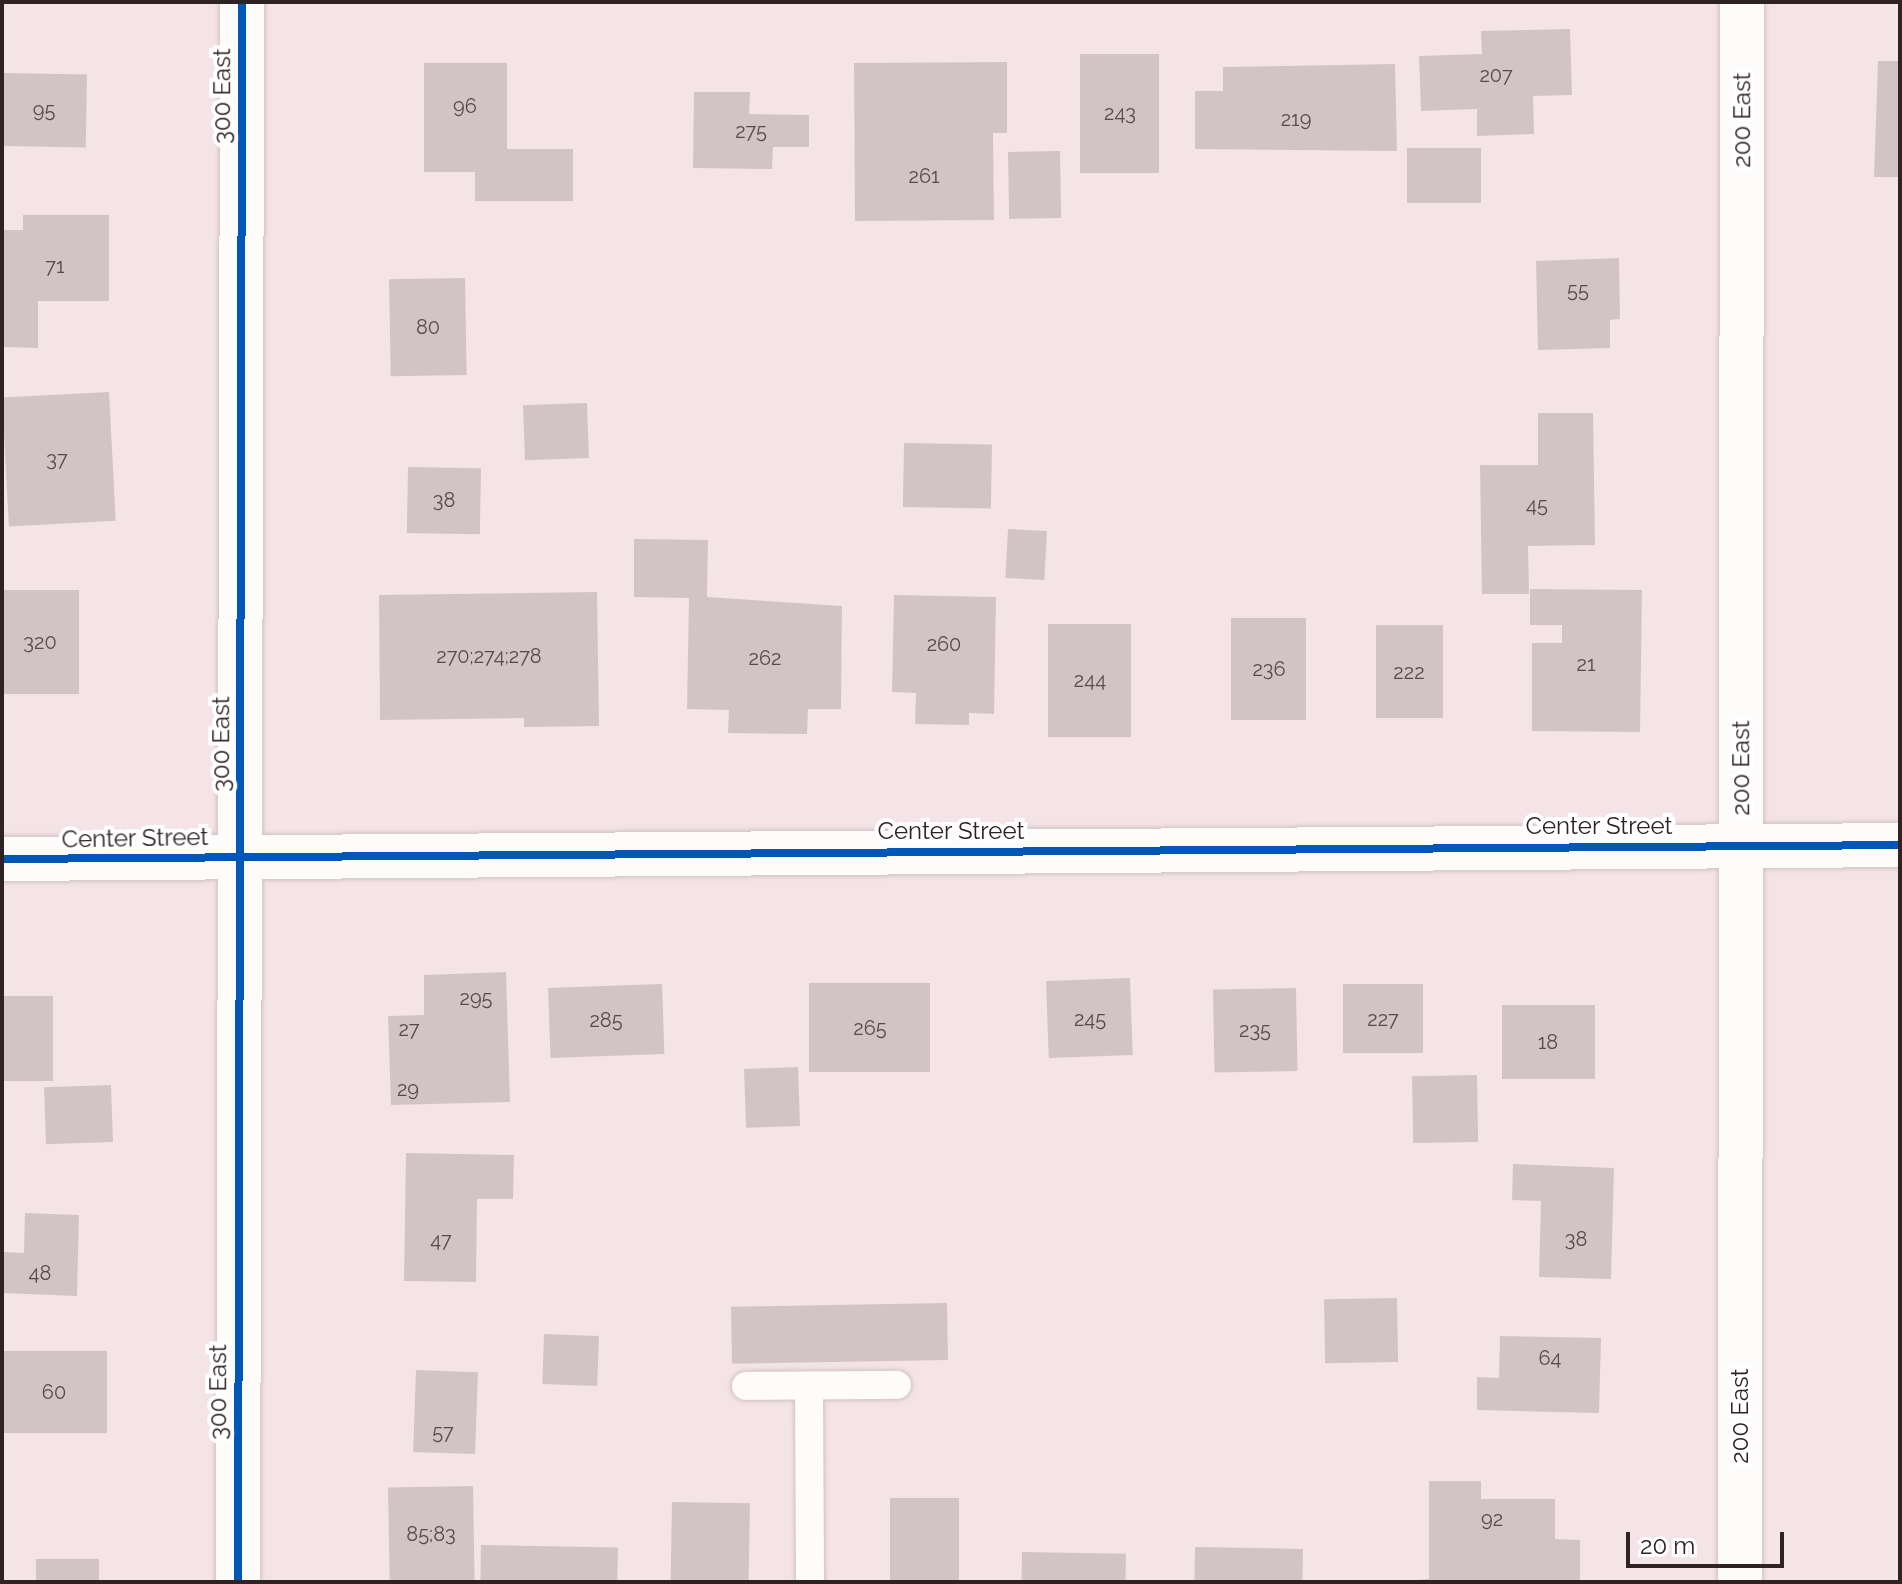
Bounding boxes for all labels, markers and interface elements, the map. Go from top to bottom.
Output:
street label: 300 East [208,48,236,144]
house number: 207 [1479,63,1513,87]
street label: 200 East [1728,72,1756,168]
house number: 96 [453,94,477,118]
house number: 95 [33,98,55,122]
house number: 243 [1104,101,1136,125]
house number: 219 [1281,107,1311,131]
house number: 275 [735,119,767,143]
house number: 261 [908,164,940,188]
house number: 71 [45,254,65,278]
house number: 55 [1567,278,1589,302]
house number: 80 [416,315,440,339]
house number: 37 [46,447,68,471]
house number: 38 [433,488,455,512]
house number: 45 [1526,493,1548,517]
house number: 320 [23,630,57,654]
house number: 260 [927,632,961,656]
house number: 270;274;278 [436,644,542,668]
house number: 262 [749,646,781,670]
house number: 21 [1577,652,1595,676]
house number: 236 [1252,657,1286,681]
house number: 222 [1393,660,1425,684]
house number: 244 [1074,668,1106,692]
street label: 300 East [207,696,235,792]
street label: 200 East [1727,720,1755,816]
street label: Center Street [1525,812,1673,840]
street label: Center Street [877,817,1025,845]
street label: Center Street [61,822,209,854]
house number: 295 [459,986,493,1010]
house number: 245 [1074,1007,1106,1031]
house number: 227 [1367,1007,1399,1031]
house number: 285 [589,1008,623,1032]
house number: 265 [853,1016,887,1040]
house number: 27 [398,1017,420,1041]
house number: 235 [1239,1018,1271,1042]
house number: 18 [1538,1030,1558,1054]
house number: 29 [397,1077,419,1101]
house number: 38 [1565,1227,1587,1251]
house number: 47 [430,1228,452,1252]
house number: 48 [29,1261,51,1285]
street label: 300 East [204,1344,232,1440]
house number: 64 [1539,1346,1561,1370]
street label: 200 East [1726,1368,1754,1464]
house number: 60 [42,1380,66,1404]
house number: 57 [432,1420,454,1444]
house number: 92 [1481,1507,1503,1531]
scale bar [1630,1516,1788,1566]
house number: 85;83 [406,1522,456,1546]
text: 20 m [1640,1531,1695,1560]

